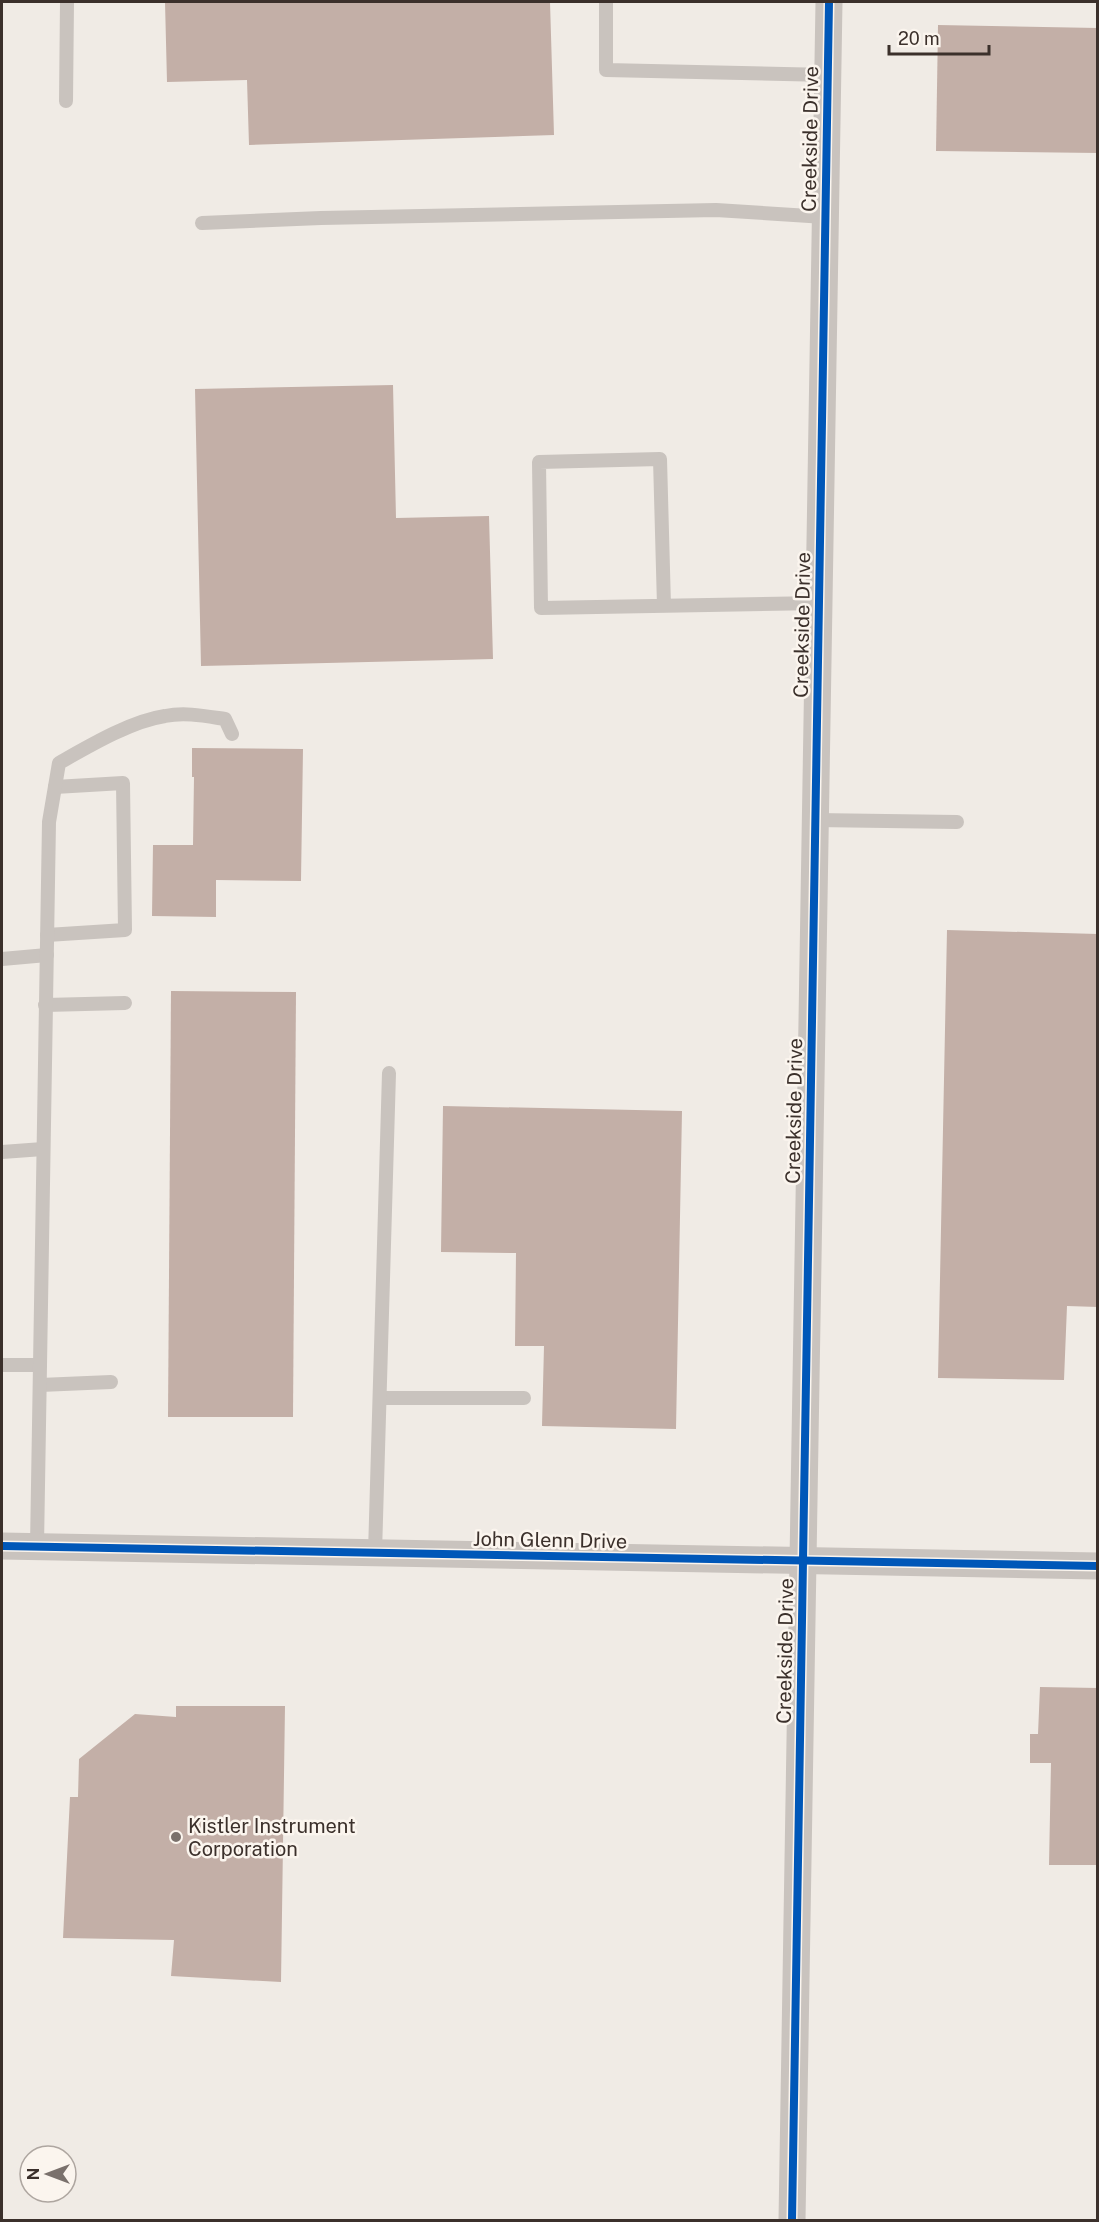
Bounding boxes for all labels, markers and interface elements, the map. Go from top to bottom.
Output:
scale bar [889,18,990,56]
text: 20 m [898,28,940,49]
street label: Creekside Drive [797,66,823,212]
street label: Creekside Drive [789,552,815,698]
street label: Creekside Drive [781,1038,807,1184]
street label: John Glenn Drive [473,1527,627,1553]
street label: Creekside Drive [772,1578,798,1724]
place label: Kistler Instrument Corporation [188,1814,356,1861]
marker: Kistler Instrument Corporation [169,1830,183,1844]
north arrow [18,2144,78,2204]
text: N [24,2168,43,2180]

